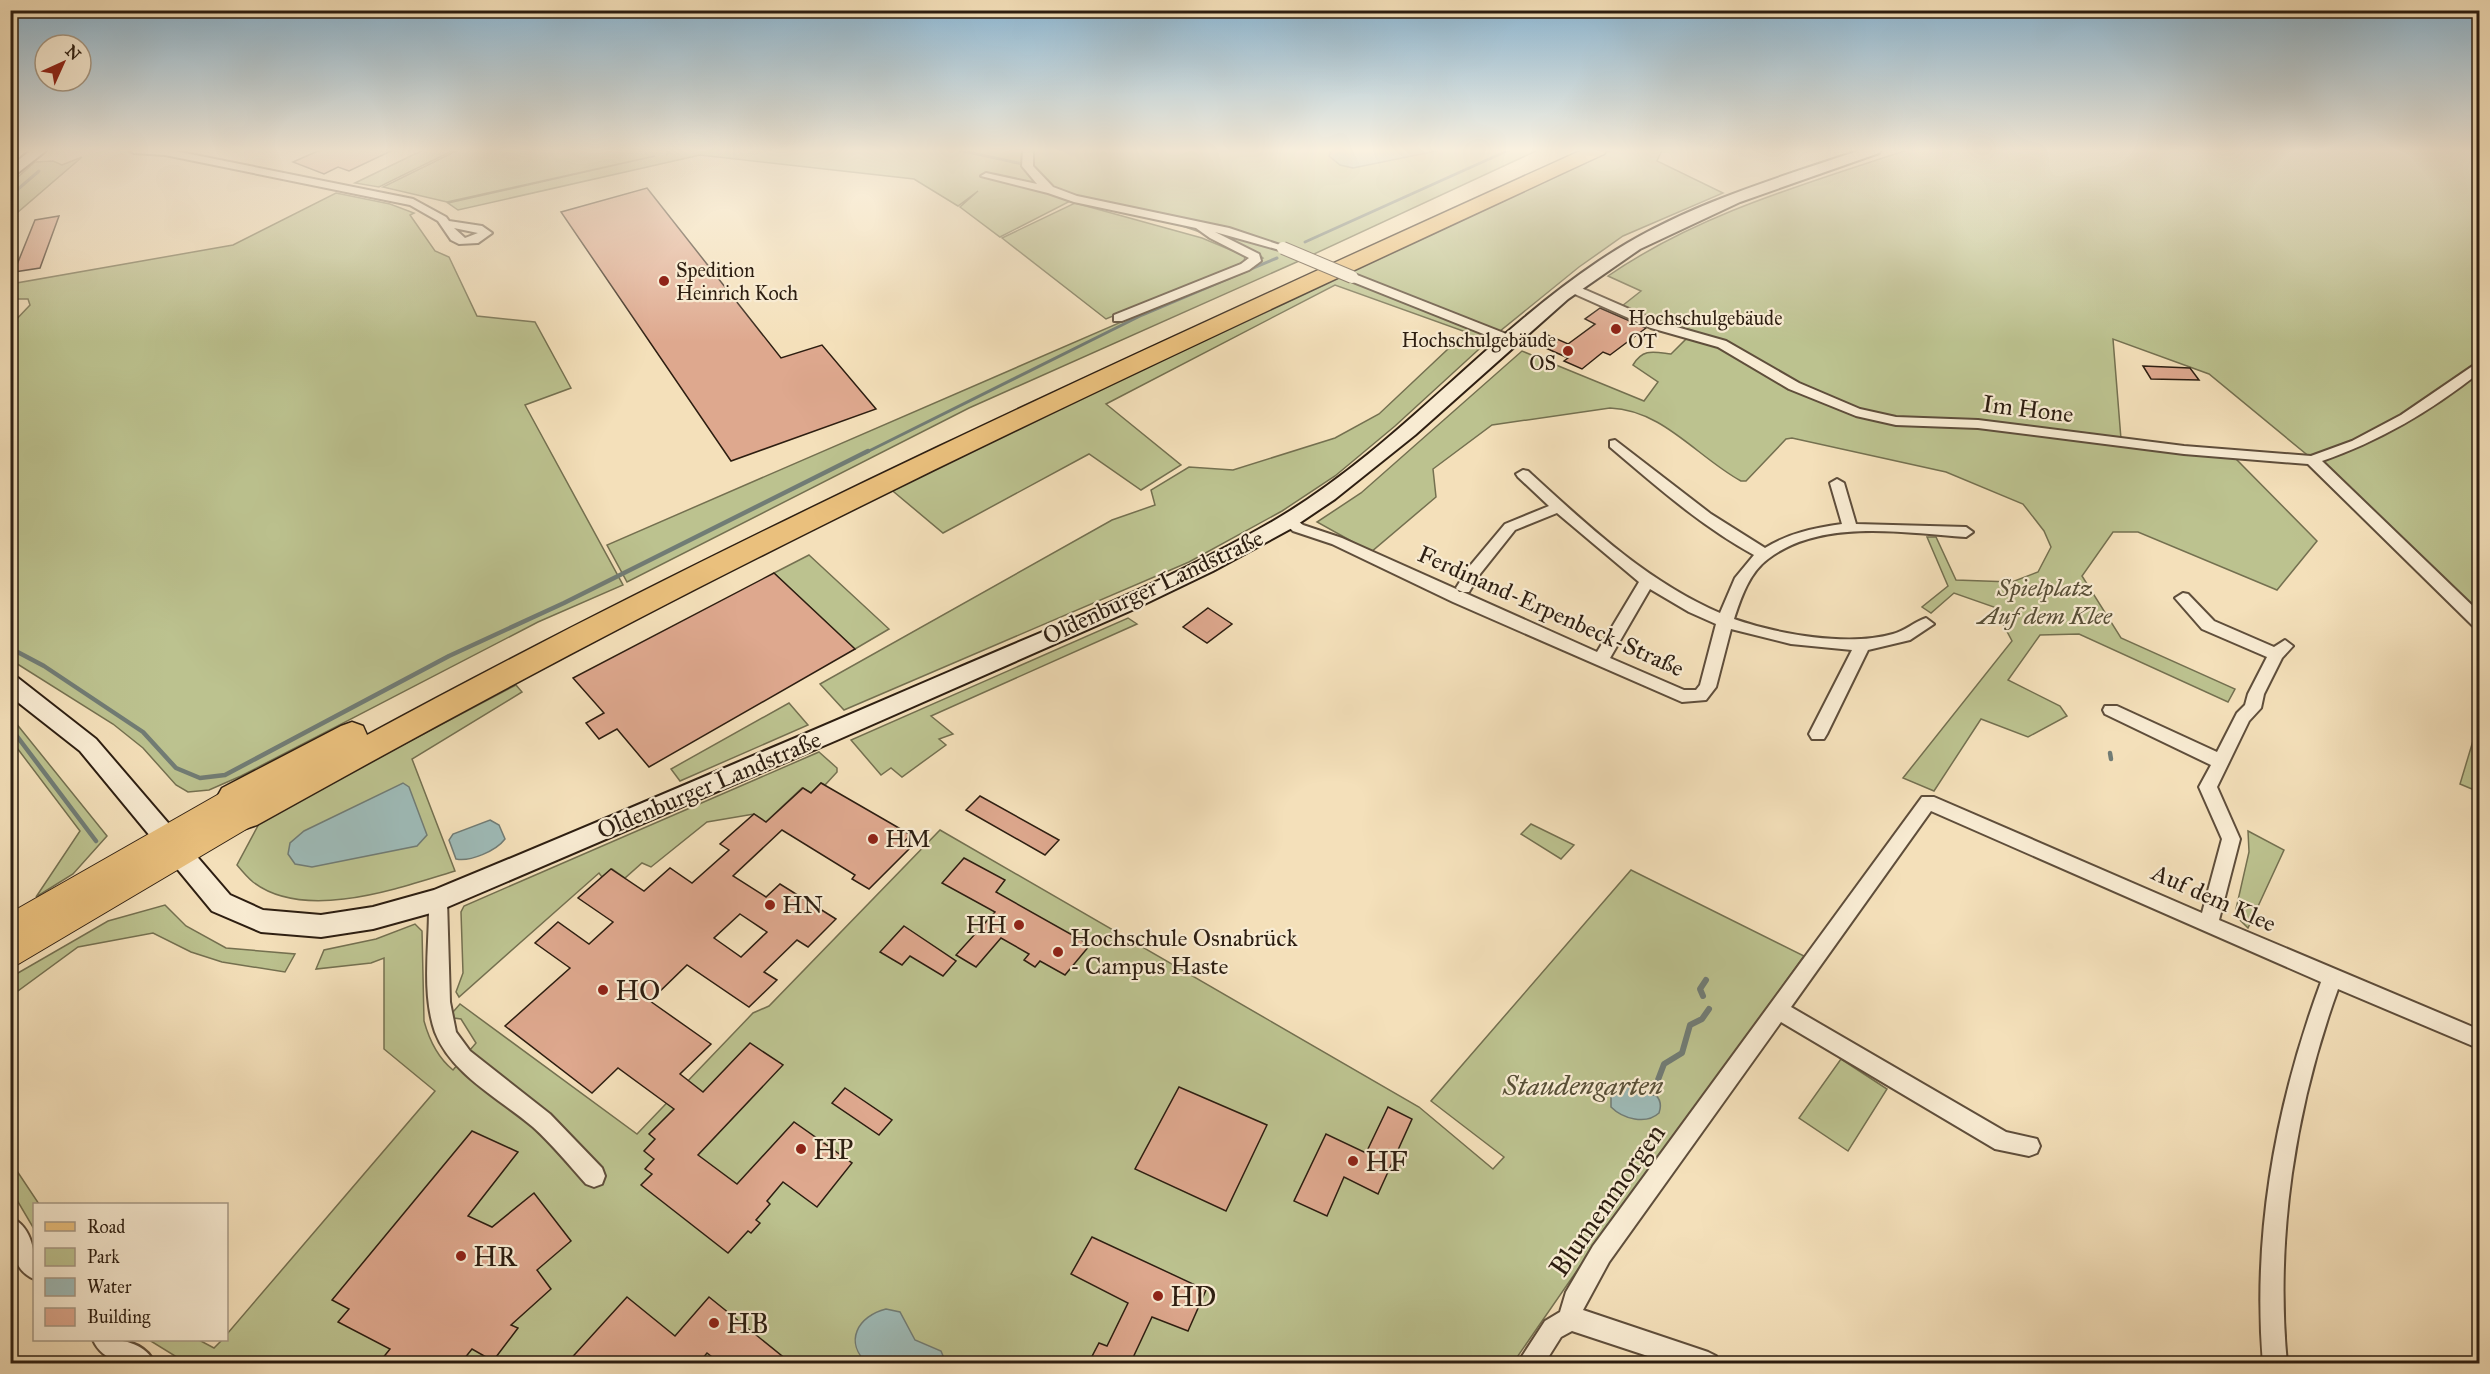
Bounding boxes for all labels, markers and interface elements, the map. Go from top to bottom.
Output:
north arrow [33,33,93,93]
text: N [62,41,85,65]
place label: Spedition Heinrich Koch [676,258,798,305]
marker: Spedition Heinrich Koch [657,274,671,288]
place label: Hochschulgebäude OT [1628,306,1782,353]
marker: Hochschulgebäude OT [1609,322,1623,336]
place label: Hochschulgebäude OS [1402,328,1556,375]
marker: Hochschulgebäude OS [1561,344,1575,358]
street label: Im Hone [1981,389,2075,429]
street label: Oldenburger Landstraße [1038,523,1268,651]
street label: Ferdinand-Erpenbeck-Straße [1413,539,1689,683]
park label: Spielplatz Auf dem Klee [1975,573,2113,631]
street label: Oldenburger Landstraße [593,724,825,846]
place label: HM [885,824,931,854]
marker: HM [866,832,880,846]
street label: Auf dem Klee [2146,857,2281,939]
place label: HN [782,890,823,920]
marker: HN [763,898,777,912]
place label: HH [965,910,1007,940]
marker: HH [1012,918,1026,932]
place label: Hochschule Osnabrück - Campus Haste [1070,923,1298,981]
marker: Hochschule Osnabrück - Campus Haste [1051,945,1065,959]
place label: HO [615,973,660,1008]
marker: HO [596,983,610,997]
park label: Staudengarten [1502,1068,1664,1103]
street label: Blumenmorgen [1541,1117,1673,1283]
place label: HP [813,1132,853,1167]
marker: HP [794,1142,808,1156]
place label: HF [1365,1144,1408,1179]
marker: HF [1346,1154,1360,1168]
legend [33,1203,228,1341]
text: Road [87,1216,125,1238]
place label: HR [473,1239,518,1274]
text: Park [87,1246,120,1268]
marker: HR [454,1249,468,1263]
text: Water [87,1276,132,1298]
place label: HD [1170,1279,1216,1314]
marker: HD [1151,1289,1165,1303]
text: Building [87,1306,151,1329]
place label: HB [726,1306,769,1341]
marker: HB [707,1316,721,1330]

